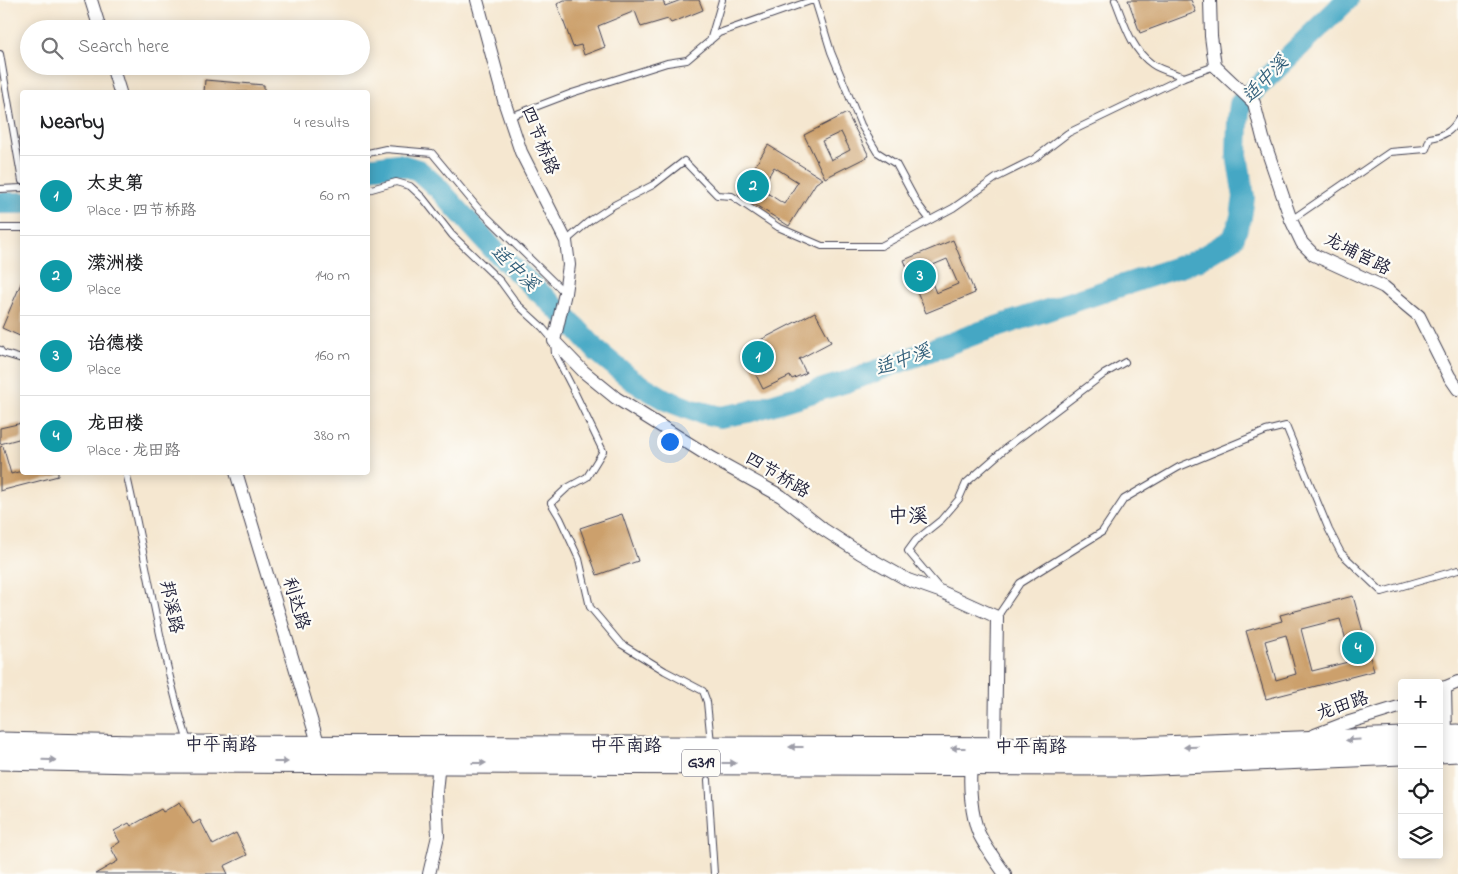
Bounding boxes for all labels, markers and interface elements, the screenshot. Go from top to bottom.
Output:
search box [20,20,370,75]
icon: search [38,34,66,62]
text: Search here [78,34,169,61]
water label: 适中溪 [1236,49,1296,110]
street label: 四节桥路 [513,103,565,179]
text: Nearby [40,108,104,138]
text: 4 results [294,111,350,135]
pin: 2 [737,167,769,205]
text: 太史第 [87,171,144,198]
text: 1 [53,184,59,208]
text: 60 m [320,184,350,208]
text: Place · 四节桥路 [87,199,196,223]
street label: 龙埔宫路 [1319,227,1395,283]
water label: 适中溪 [484,239,545,299]
text: 潆洲楼 [87,251,144,278]
pin: 3 [904,257,936,295]
text: 2 [52,264,60,288]
text: 140 m [315,264,350,288]
text: Place [87,278,121,302]
text: 诒德楼 [87,331,144,358]
pin: 1 [742,338,774,376]
water label: 适中溪 [872,338,935,383]
text: 3 [53,344,59,368]
text: 160 m [315,344,350,368]
text: Place [87,358,121,382]
text: 龙田楼 [87,411,144,438]
text: 4 [53,424,59,448]
text: 380 m [314,424,350,448]
your location [657,429,683,455]
text: Place · 龙田路 [87,439,180,463]
street label: 四节桥路 [739,446,815,506]
district label: 中溪 [888,503,928,532]
street label: 利达路 [275,574,315,634]
street label: 邦溪路 [152,578,188,636]
pin: 4 [1342,629,1374,667]
map controls [1398,679,1443,859]
button: + [1398,679,1443,724]
street label: 龙田路 [1313,686,1373,728]
button: − [1398,724,1443,769]
street label: 中平南路 [185,733,257,759]
street label: 中平南路 [590,734,662,760]
street label: 中平南路 [995,735,1067,761]
one-way arrow [1345,736,1361,744]
one-way arrow [787,743,803,751]
one-way arrow [1182,743,1198,751]
one-way arrow [950,744,966,752]
road number: G319 [682,750,720,776]
one-way arrow [41,756,57,764]
one-way arrow [273,758,289,766]
one-way arrow [471,759,487,767]
one-way arrow [721,759,737,767]
button: locate [1398,769,1443,814]
button: layers [1398,814,1443,859]

